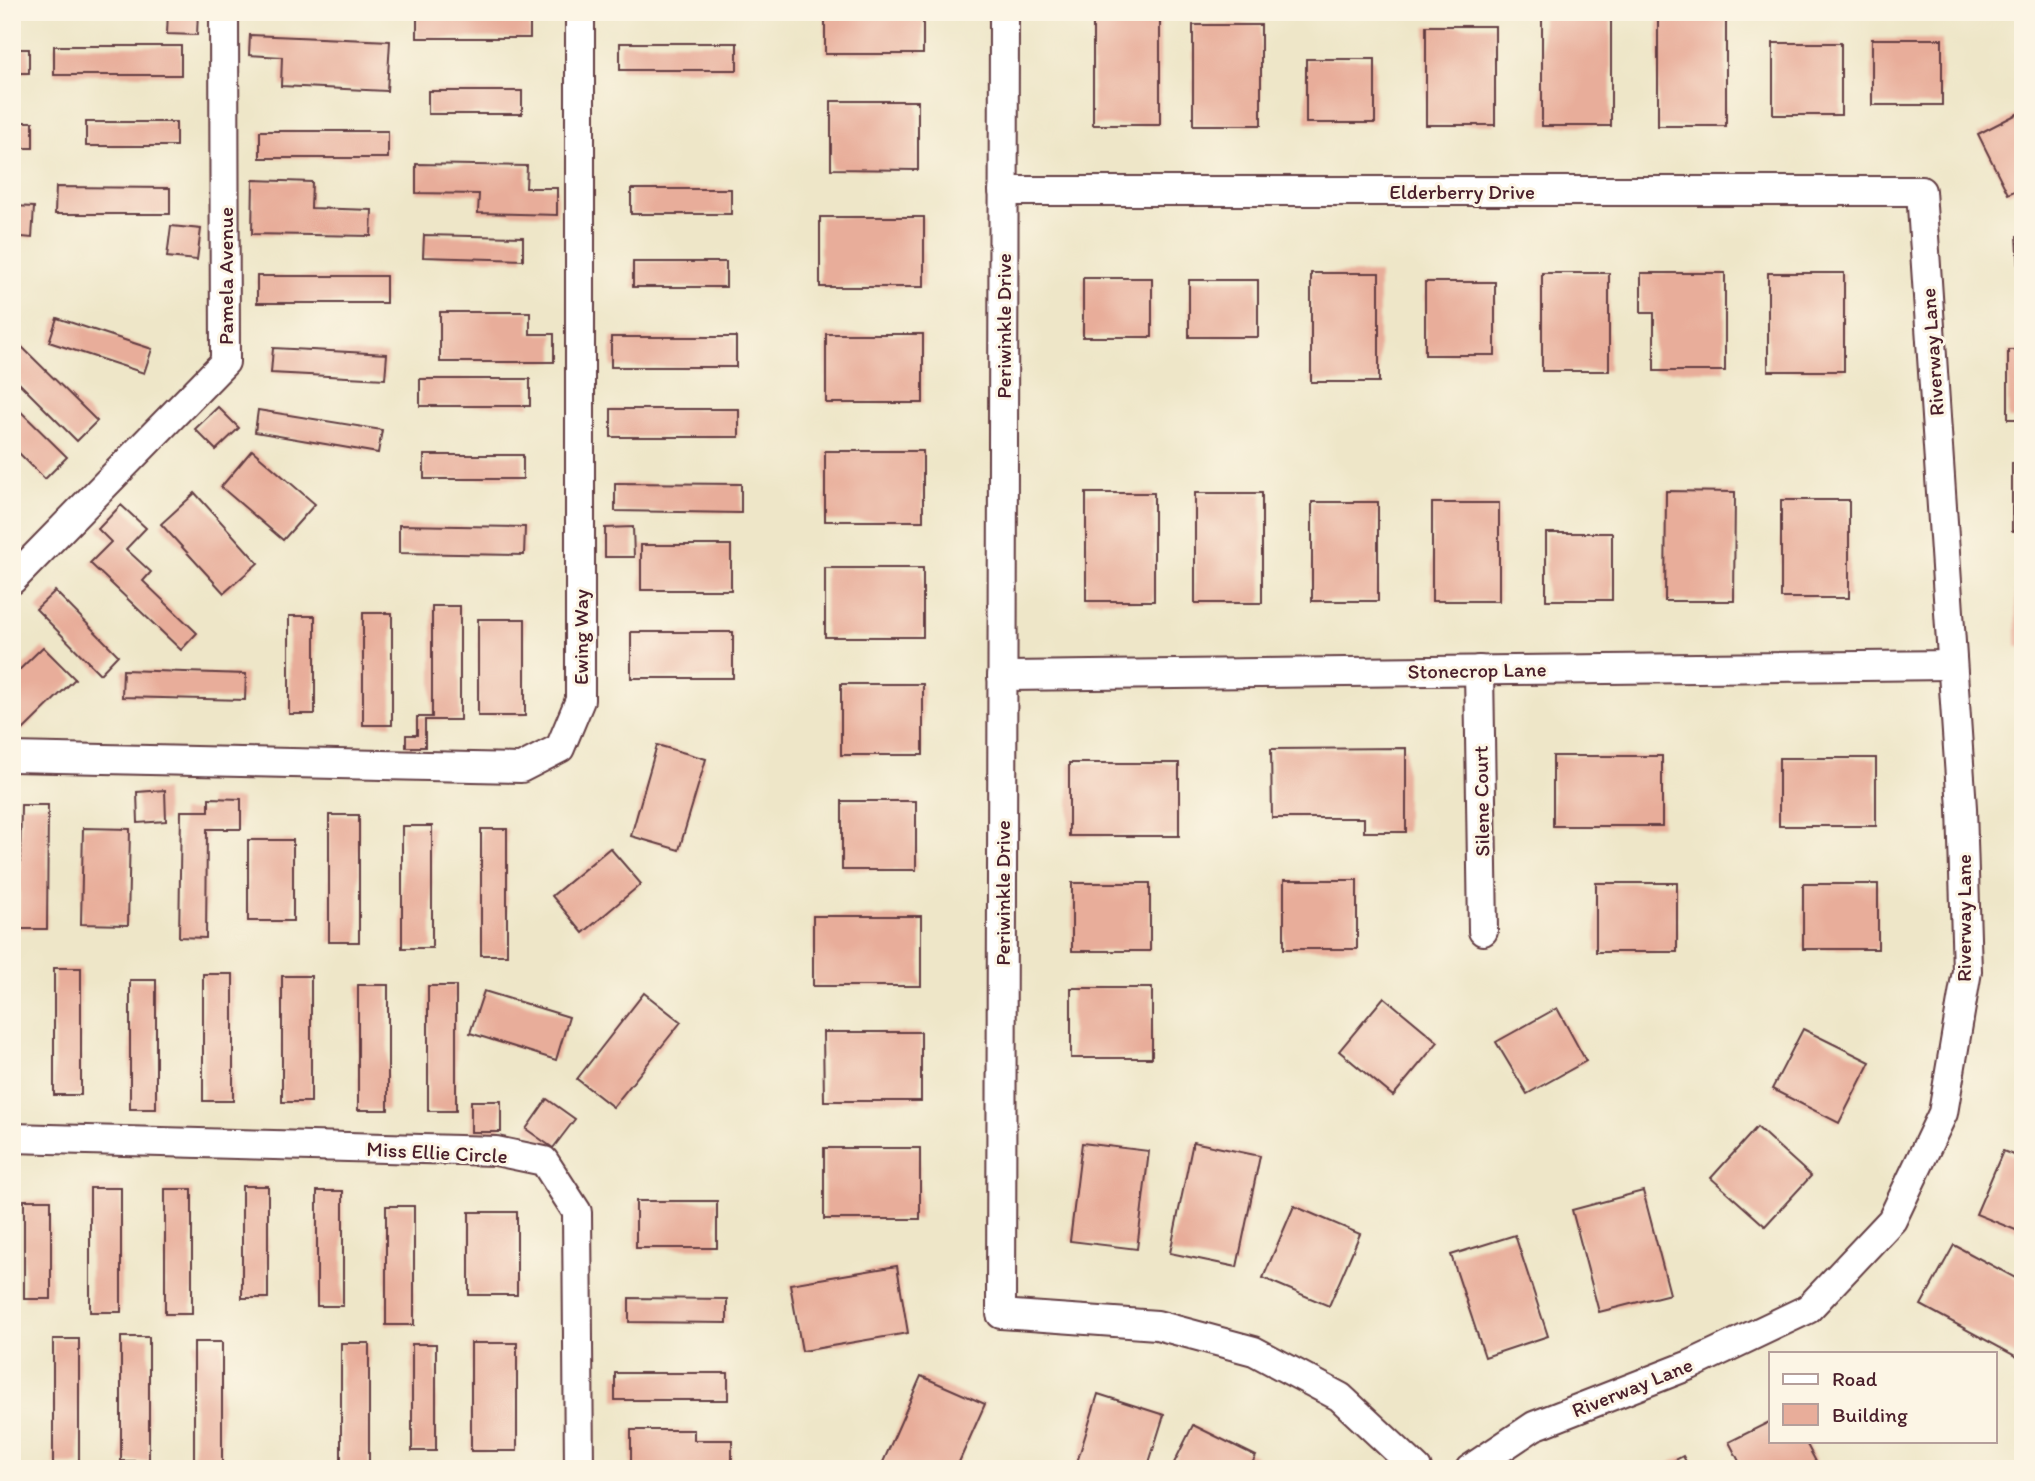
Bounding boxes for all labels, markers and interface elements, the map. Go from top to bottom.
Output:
street label: Elderberry Drive [1389,179,1535,204]
street label: Pamela Avenue [213,207,238,345]
street label: Periwinkle Drive [991,253,1016,399]
street label: Riverway Lane [1915,287,1949,417]
street label: Ewing Way [568,589,593,685]
street label: Stonecrop Lane [1407,656,1547,684]
street label: Silene Court [1468,745,1494,857]
street label: Periwinkle Drive [990,820,1015,966]
street label: Riverway Lane [1951,854,1976,982]
street label: Miss Ellie Circle [366,1136,508,1168]
street label: Riverway Lane [1568,1351,1696,1423]
legend [1769,1352,1996,1442]
text: Road [1832,1366,1878,1391]
text: Building [1832,1402,1908,1427]

